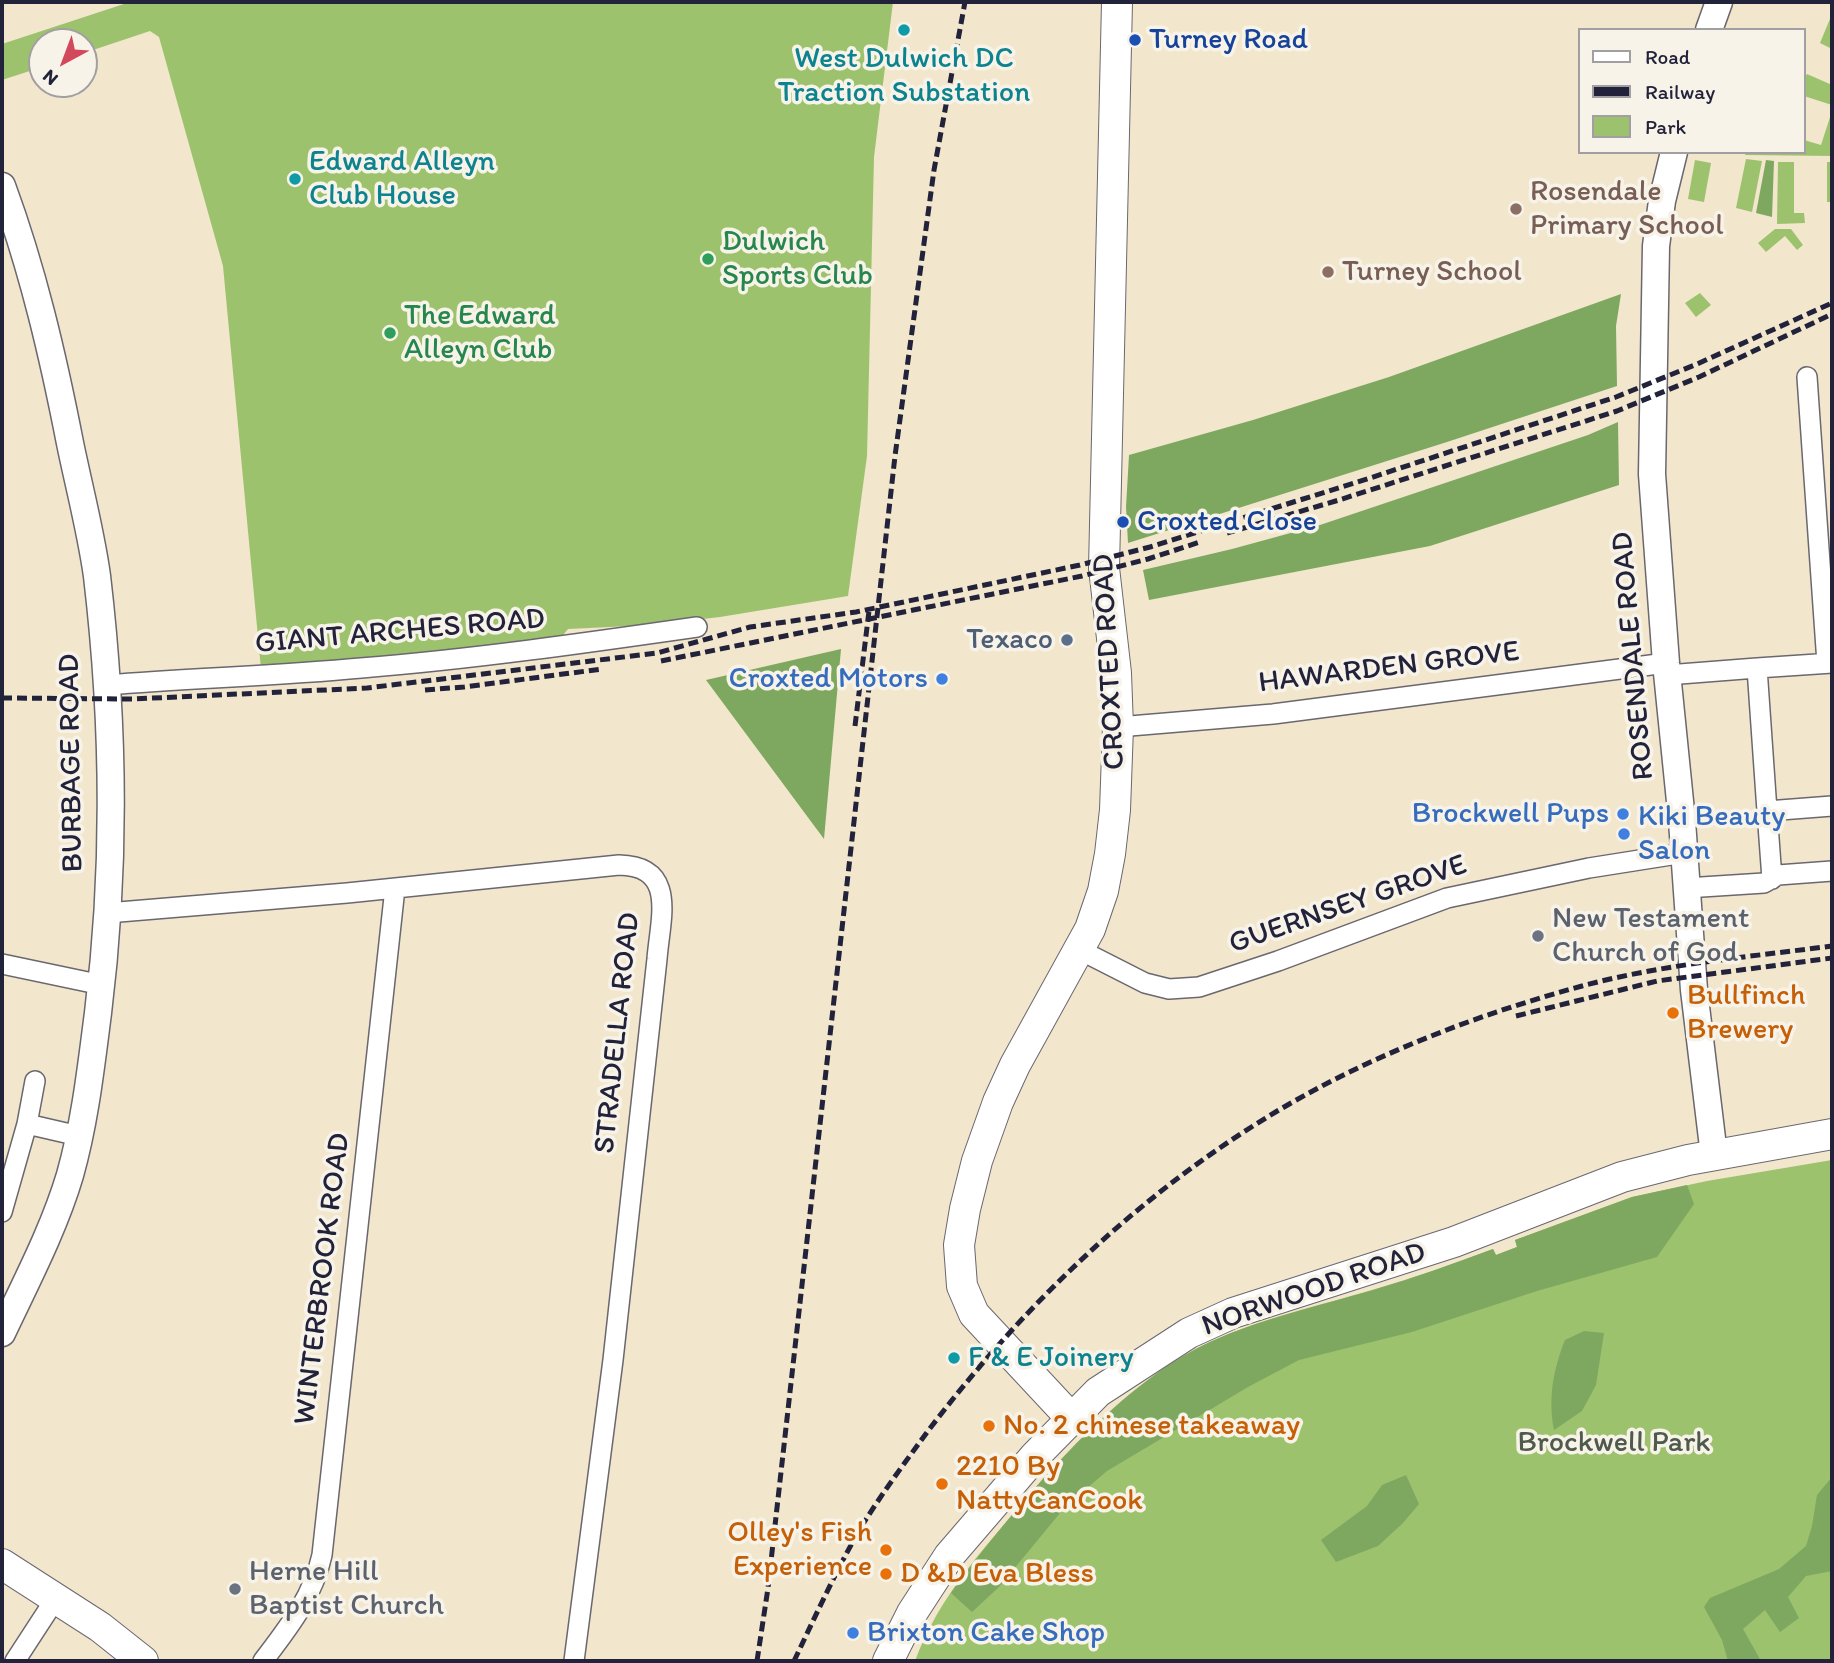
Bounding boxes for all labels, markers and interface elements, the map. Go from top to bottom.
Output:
marker: West Dulwich DC Traction Substation [896,22,912,38]
place label: Turney Road [1149,22,1308,58]
north arrow [28,28,98,98]
legend [1578,28,1806,154]
marker: Turney Road [1127,32,1143,48]
place label: West Dulwich DC Traction Substation [778,41,1030,111]
text: Road [1645,44,1690,69]
text: N [38,65,63,91]
text: Railway [1645,79,1715,104]
text: Park [1645,114,1686,139]
place label: Edward Alleyn Club House [309,144,495,214]
marker: Edward Alleyn Club House [287,171,303,187]
place label: Rosendale Primary School [1530,174,1724,244]
marker: Rosendale Primary School [1508,201,1524,217]
place label: Dulwich Sports Club [722,224,873,294]
marker: Dulwich Sports Club [700,251,716,267]
place label: Turney School [1342,254,1522,290]
marker: Turney School [1320,264,1336,280]
place label: The Edward Alleyn Club [404,298,556,368]
marker: The Edward Alleyn Club [382,325,398,341]
place label: Croxted Close [1137,504,1317,540]
marker: Croxted Close [1115,514,1131,530]
street label: ROSENDALE ROAD [1605,530,1663,782]
street label: CROXTED ROAD [1086,553,1134,771]
street label: GIANT ARCHES ROAD [254,601,546,663]
place label: Texaco [966,622,1053,658]
marker: Texaco [1059,632,1075,648]
street label: HAWARDEN GROVE [1257,634,1521,702]
street label: BURBAGE ROAD [52,653,92,873]
place label: Croxted Motors [729,661,928,697]
marker: Croxted Motors [934,671,950,687]
place label: Brockwell Pups [1412,796,1609,832]
place label: Kiki Beauty Salon [1638,799,1785,870]
marker: Brockwell Pups [1615,806,1631,822]
marker: Kiki Beauty Salon [1616,826,1632,842]
street label: GUERNSEY GROVE [1224,847,1472,963]
place label: New Testament Church of God [1552,901,1749,972]
street label: STRADELLA ROAD [587,911,649,1155]
marker: New Testament Church of God [1530,928,1546,944]
place label: Bullfinch Brewery [1687,978,1805,1048]
marker: Bullfinch Brewery [1665,1005,1681,1021]
street label: WINTERBROOK ROAD [287,1131,359,1427]
street label: NORWOOD ROAD [1197,1235,1431,1345]
place label: F & E Joinery [968,1340,1134,1376]
marker: F & E Joinery [946,1350,962,1366]
place label: No. 2 chinese takeaway [1003,1408,1300,1444]
marker: No. 2 chinese takeaway [981,1418,997,1434]
park label: Brockwell Park [1517,1425,1711,1461]
place label: 2210 By NattyCanCook [956,1449,1143,1520]
marker: 2210 By NattyCanCook [934,1476,950,1492]
place label: Olley's Fish Experience [727,1515,872,1586]
marker: Olley's Fish Experience [878,1542,894,1558]
place label: Herne Hill Baptist Church [249,1554,444,1624]
place label: D &D Eva Bless [900,1556,1094,1592]
marker: D &D Eva Bless [878,1566,894,1582]
marker: Herne Hill Baptist Church [227,1581,243,1597]
place label: Brixton Cake Shop [867,1615,1105,1651]
marker: Brixton Cake Shop [845,1625,861,1641]

